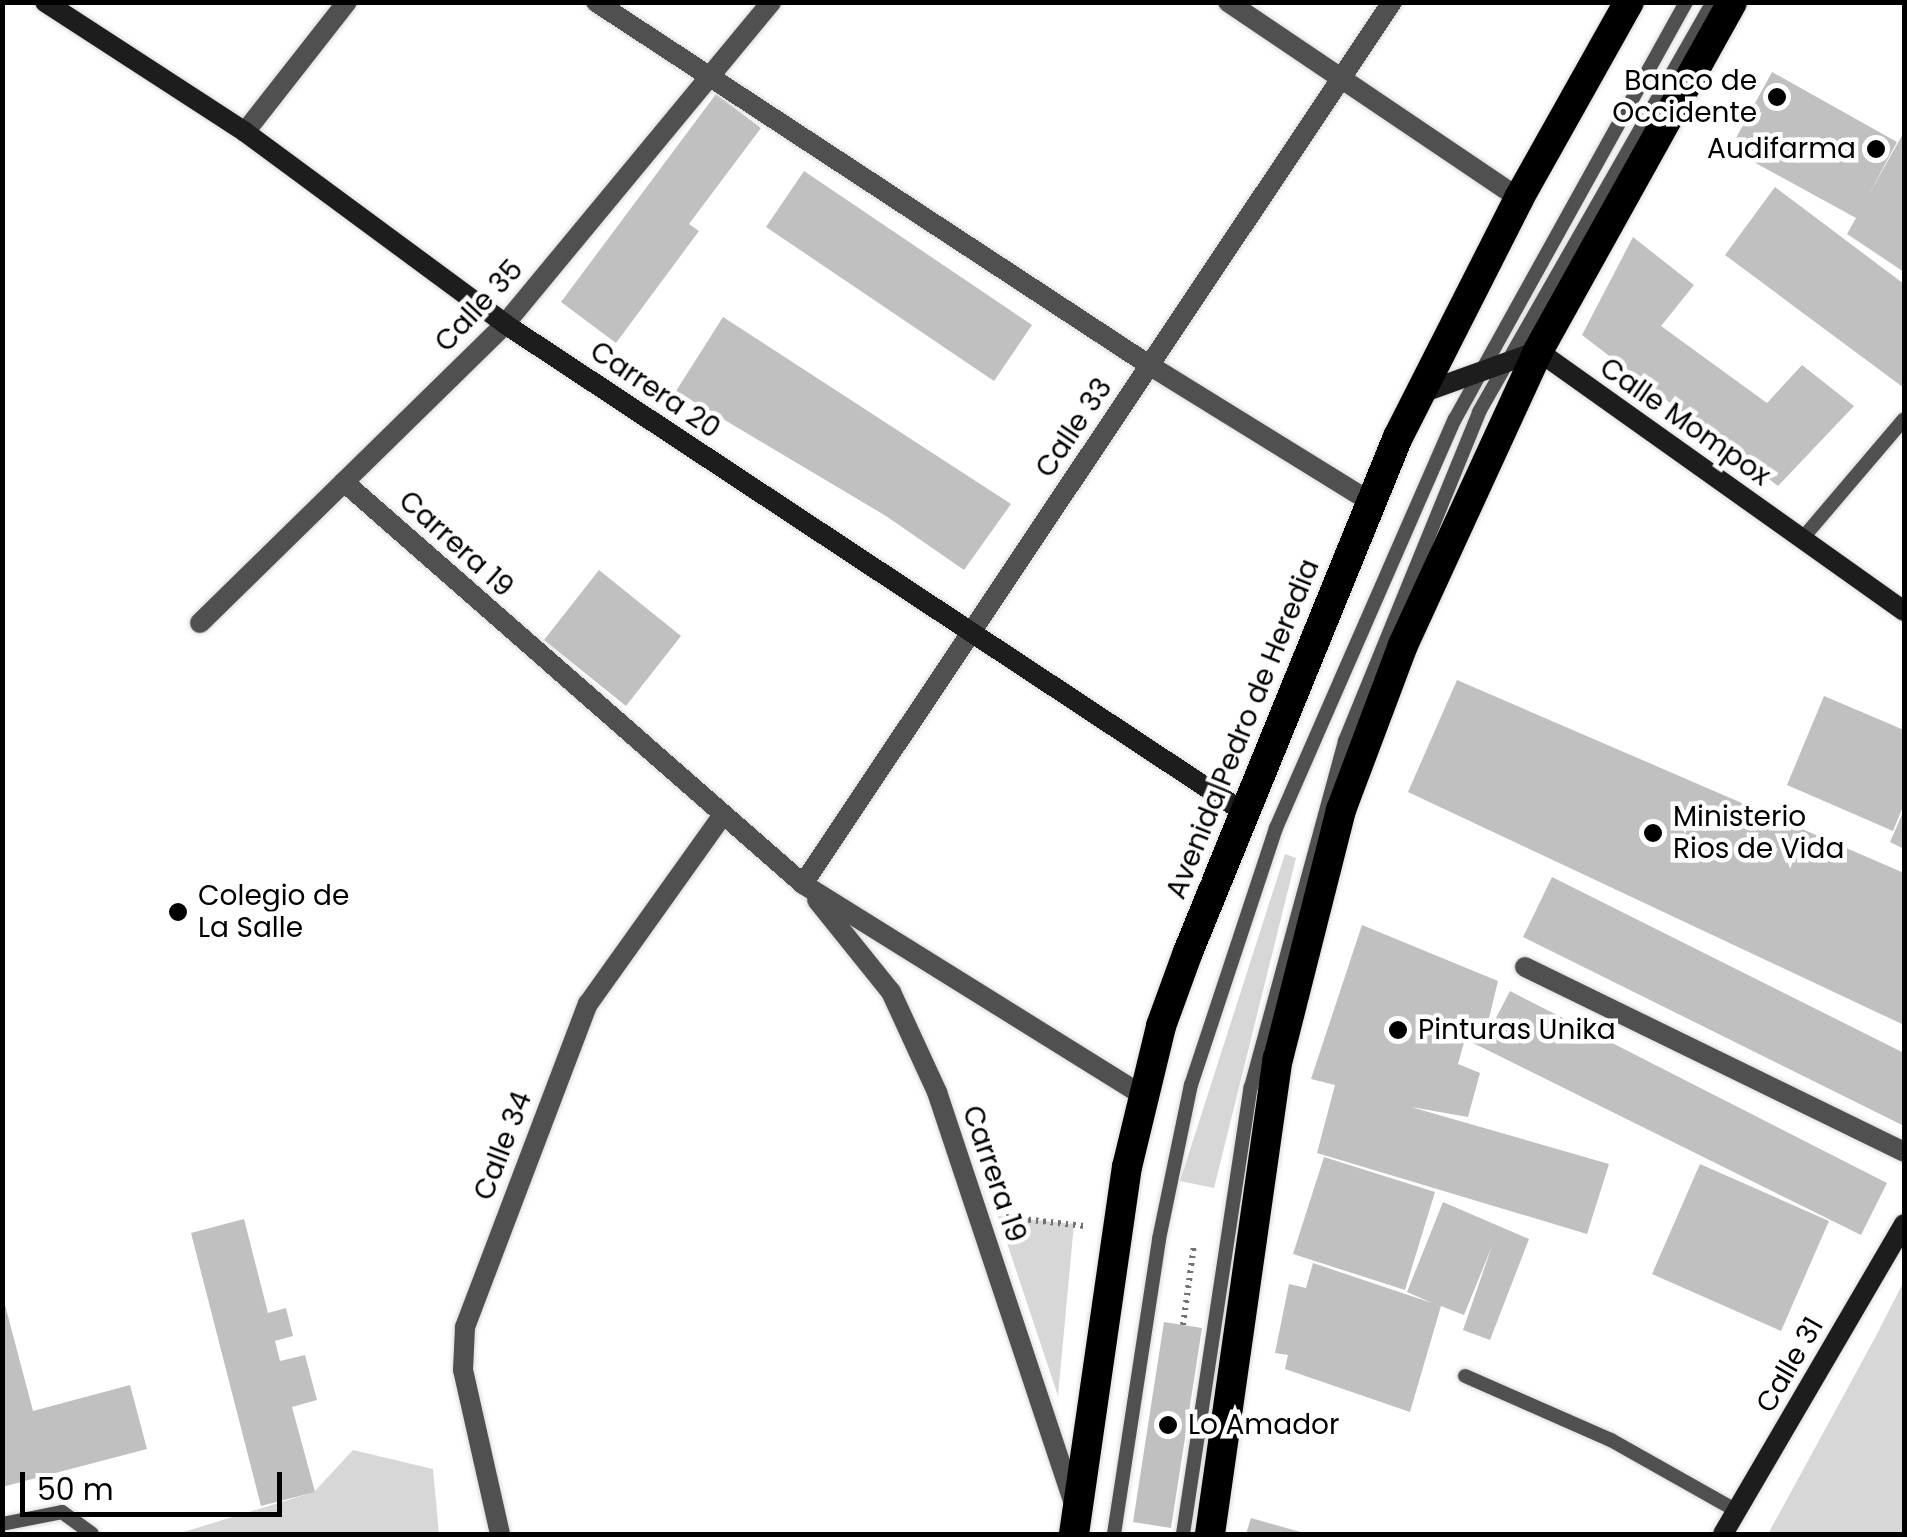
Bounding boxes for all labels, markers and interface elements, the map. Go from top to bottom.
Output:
place label: Banco de Occidente [1612,64,1757,130]
marker: Banco de Occidente [1766,86,1788,108]
place label: Audifarma [1707,132,1856,166]
marker: Audifarma [1865,138,1887,160]
street label: Calle 35 [428,253,530,359]
street label: Carrera 20 [584,334,726,446]
street label: Calle Mompox [1593,351,1777,493]
street label: Calle 33 [1029,372,1119,484]
street label: Carrera 19 [392,484,520,604]
street label: Avenida Pedro de Heredia [1159,554,1327,904]
place label: Ministerio Rios de Vida [1673,800,1844,866]
marker: Ministerio Rios de Vida [1642,822,1664,844]
place label: Colegio de La Salle [198,879,349,945]
marker: Colegio de La Salle [167,901,189,923]
place label: Pinturas Unika [1418,1013,1616,1047]
marker: Pinturas Unika [1387,1019,1409,1041]
street label: Calle 34 [467,1087,539,1205]
street label: Carrera 19 [955,1101,1033,1247]
street label: Calle 31 [1749,1311,1831,1419]
place label: Lo Amador [1188,1408,1339,1442]
marker: Lo Amador [1157,1414,1179,1436]
scale bar [25,1452,288,1514]
text: 50 m [37,1468,114,1511]

